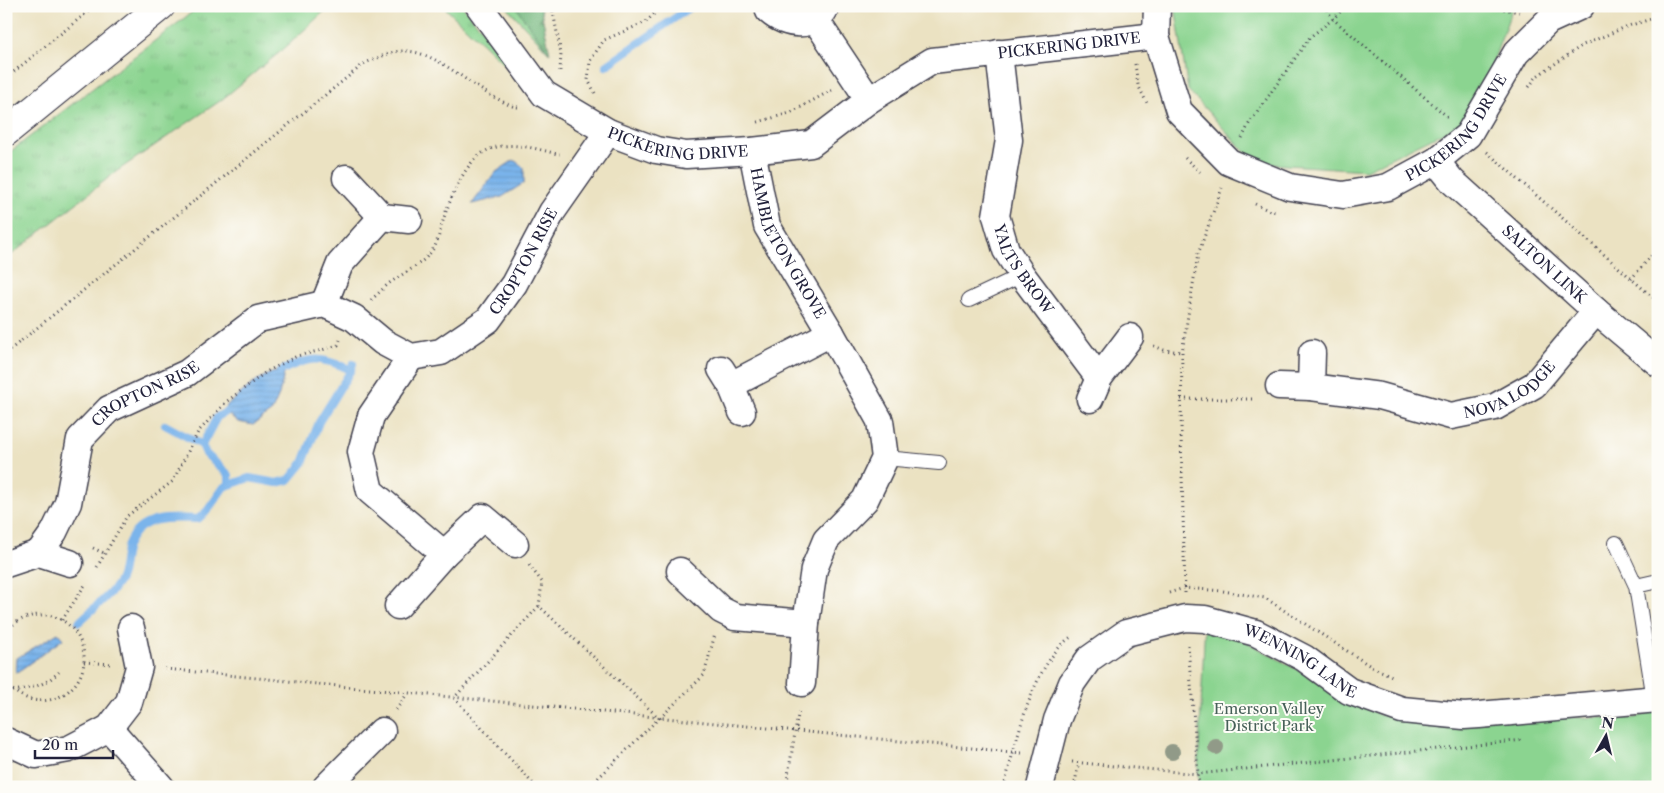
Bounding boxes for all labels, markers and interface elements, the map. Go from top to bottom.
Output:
street label: PICKERING DRIVE [997,28,1142,63]
street label: PICKERING DRIVE [1402,70,1511,185]
street label: PICKERING DRIVE [605,123,749,164]
street label: HAMBLETON GROVE [747,166,830,322]
street label: CROPTON RISE [485,205,561,319]
street label: YALTS BROW [990,221,1058,318]
street label: SALTON LINK [1498,221,1592,308]
street label: CROPTON RISE [87,357,203,430]
street label: NOVA LODGE [1462,357,1559,422]
street label: WENNING LANE [1241,620,1359,702]
park label: Emerson Valley District Park [1214,699,1325,735]
north arrow [1582,710,1632,760]
text: N [1601,713,1615,733]
scale bar [35,728,112,760]
text: 20 m [42,735,78,754]

